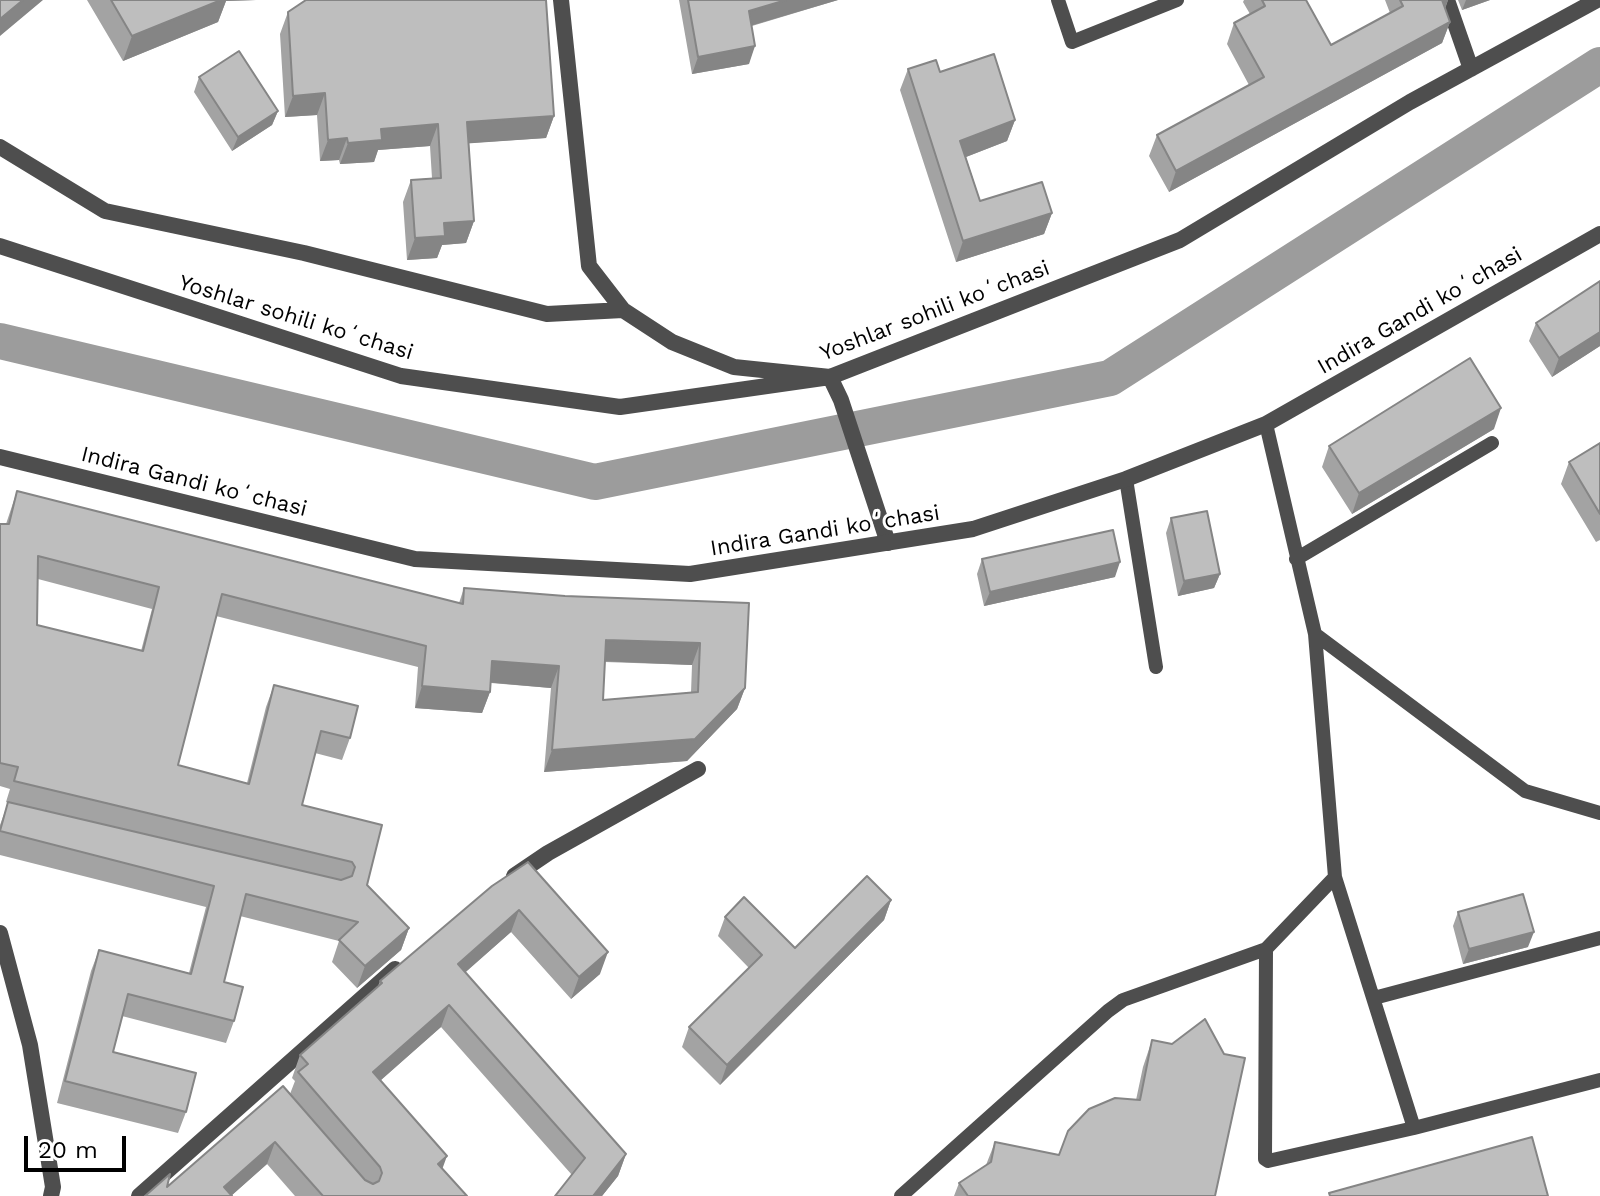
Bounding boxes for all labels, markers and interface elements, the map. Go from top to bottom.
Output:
street label: Indira Gandi koʻchasi [1313,242,1527,380]
street label: Yoshlar sohili koʻchasi [816,255,1054,367]
street label: Yoshlar sohili koʻchasi [176,270,416,366]
street label: Indira Gandi koʻchasi [78,441,310,523]
street label: Indira Gandi koʻchasi [708,500,942,562]
scale bar [28,1120,130,1170]
text: 20 m [38,1136,98,1164]

